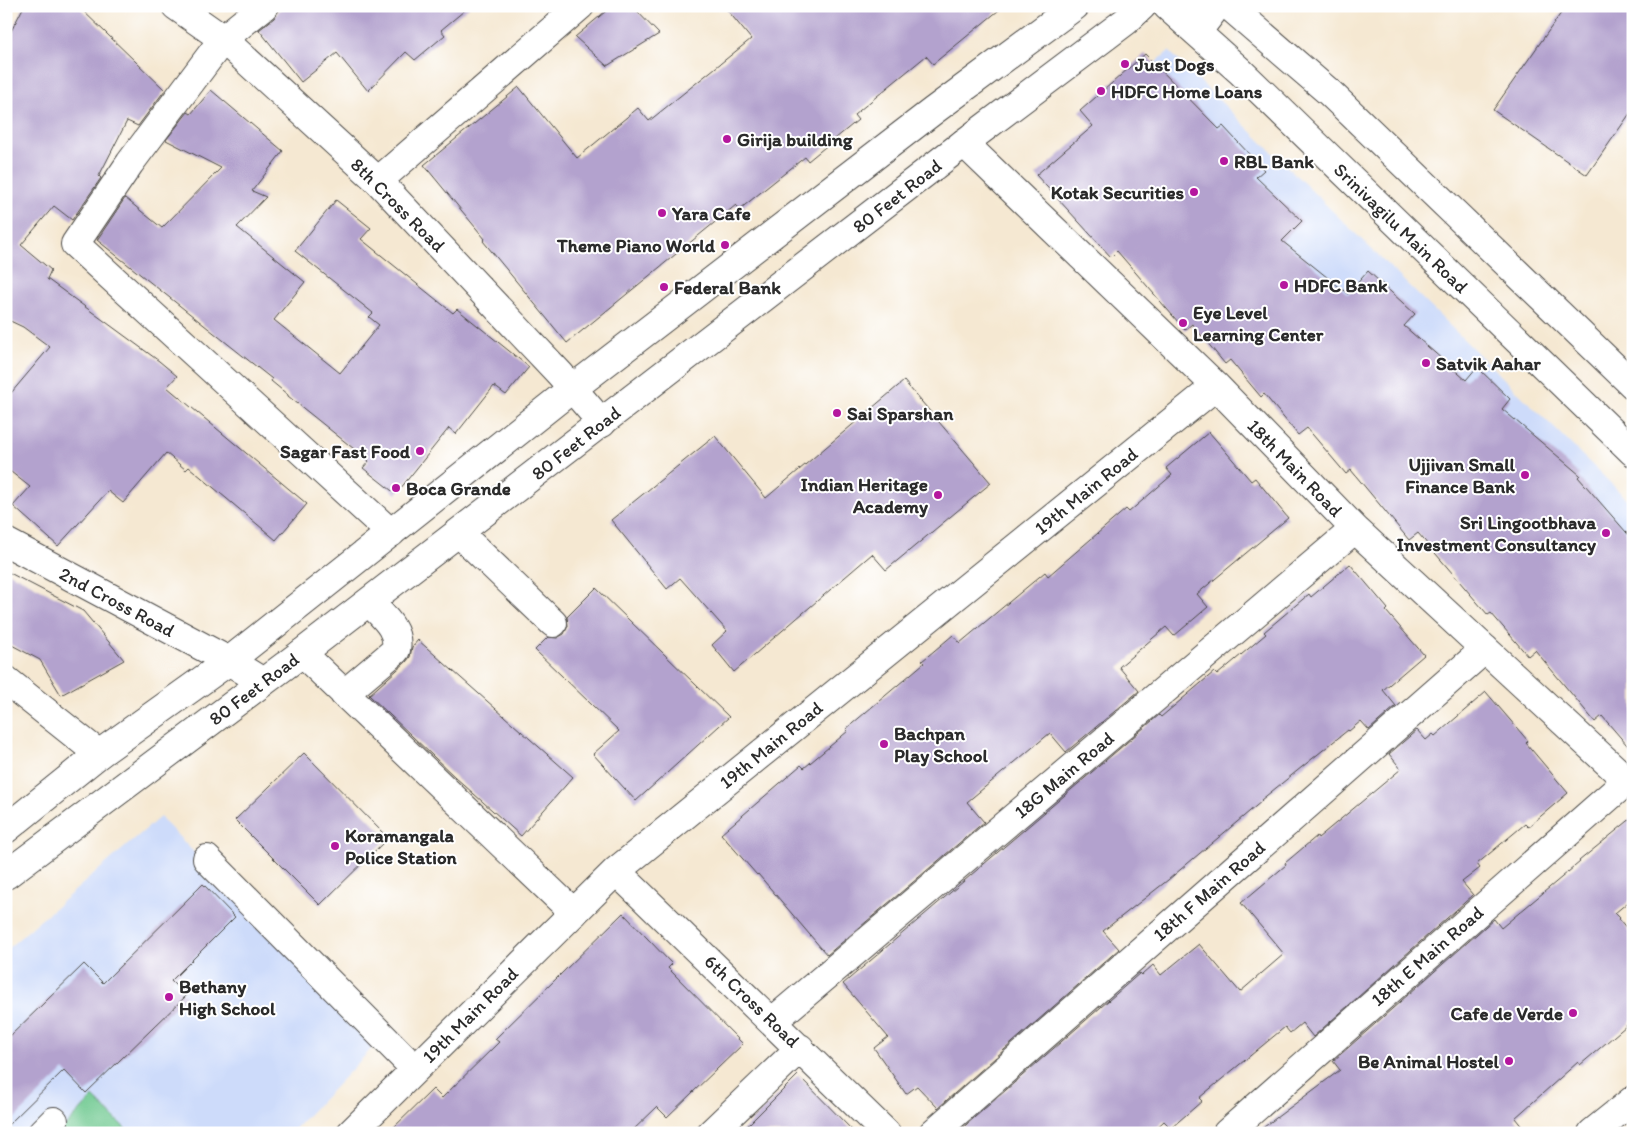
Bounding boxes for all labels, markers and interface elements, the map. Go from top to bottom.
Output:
place label: Just Dogs [1134,53,1215,76]
marker: Just Dogs [1119,58,1131,70]
place label: HDFC Home Loans [1111,80,1263,103]
marker: HDFC Home Loans [1095,85,1107,97]
place label: Girija building [737,128,854,151]
marker: Girija building [721,133,733,145]
place label: RBL Bank [1234,150,1314,173]
street label: 8th Cross Road [346,153,450,257]
street label: 80 Feet Road [848,154,946,238]
marker: RBL Bank [1218,155,1230,167]
street label: Srinivagilu Main Road [1329,158,1473,298]
place label: Kotak Securities [1051,181,1184,204]
marker: Kotak Securities [1188,186,1200,198]
place label: Yara Cafe [671,202,751,225]
marker: Yara Cafe [656,207,668,219]
place label: Theme Piano World [556,234,716,257]
marker: Theme Piano World [719,239,731,251]
place label: HDFC Bank [1294,274,1388,297]
place label: Federal Bank [674,276,781,299]
marker: HDFC Bank [1278,279,1290,291]
marker: Federal Bank [658,281,670,293]
place label: Eye Level Learning Center [1193,301,1324,346]
marker: Eye Level Learning Center [1177,317,1189,329]
place label: Satvik Aahar [1436,352,1542,375]
marker: Satvik Aahar [1420,357,1432,369]
street label: 80 Feet Road [527,401,625,485]
place label: Sai Sparshan [847,402,954,425]
marker: Sai Sparshan [831,407,843,419]
street label: 18th Main Road [1243,414,1348,522]
place label: Sagar Fast Food [280,440,411,463]
street label: 19th Main Road [1030,442,1143,540]
marker: Sagar Fast Food [414,445,426,457]
place label: Ujjivan Small Finance Bank [1405,453,1516,498]
marker: Ujjivan Small Finance Bank [1519,469,1531,481]
place label: Indian Heritage Academy [801,473,928,518]
place label: Boca Grande [406,477,511,500]
marker: Boca Grande [390,482,402,494]
marker: Indian Heritage Academy [932,489,944,501]
place label: Sri Lingootbhava Investment Consultancy [1397,511,1596,556]
marker: Sri Lingootbhava Investment Consultancy [1600,527,1612,539]
street label: 2nd Cross Road [55,562,179,642]
street label: 80 Feet Road [205,648,303,730]
street label: 19th Main Road [715,696,828,794]
place label: Bachpan Play School [894,722,988,767]
street label: 18G Main Road [1009,727,1119,823]
marker: Bachpan Play School [878,738,890,750]
place label: Koramangala Police Station [345,824,458,869]
street label: 18th F Main Road [1148,836,1270,946]
marker: Koramangala Police Station [329,840,341,852]
street label: 18th E Main Road [1366,901,1488,1011]
street label: 6th Cross Road [700,950,805,1053]
street label: 19th Main Road [417,962,523,1068]
place label: Bethany High School [179,975,276,1020]
marker: Bethany High School [163,991,175,1003]
place label: Cafe de Verde [1450,1002,1563,1025]
marker: Cafe de Verde [1567,1007,1579,1019]
place label: Be Animal Hostel [1358,1050,1500,1073]
marker: Be Animal Hostel [1503,1055,1515,1067]

